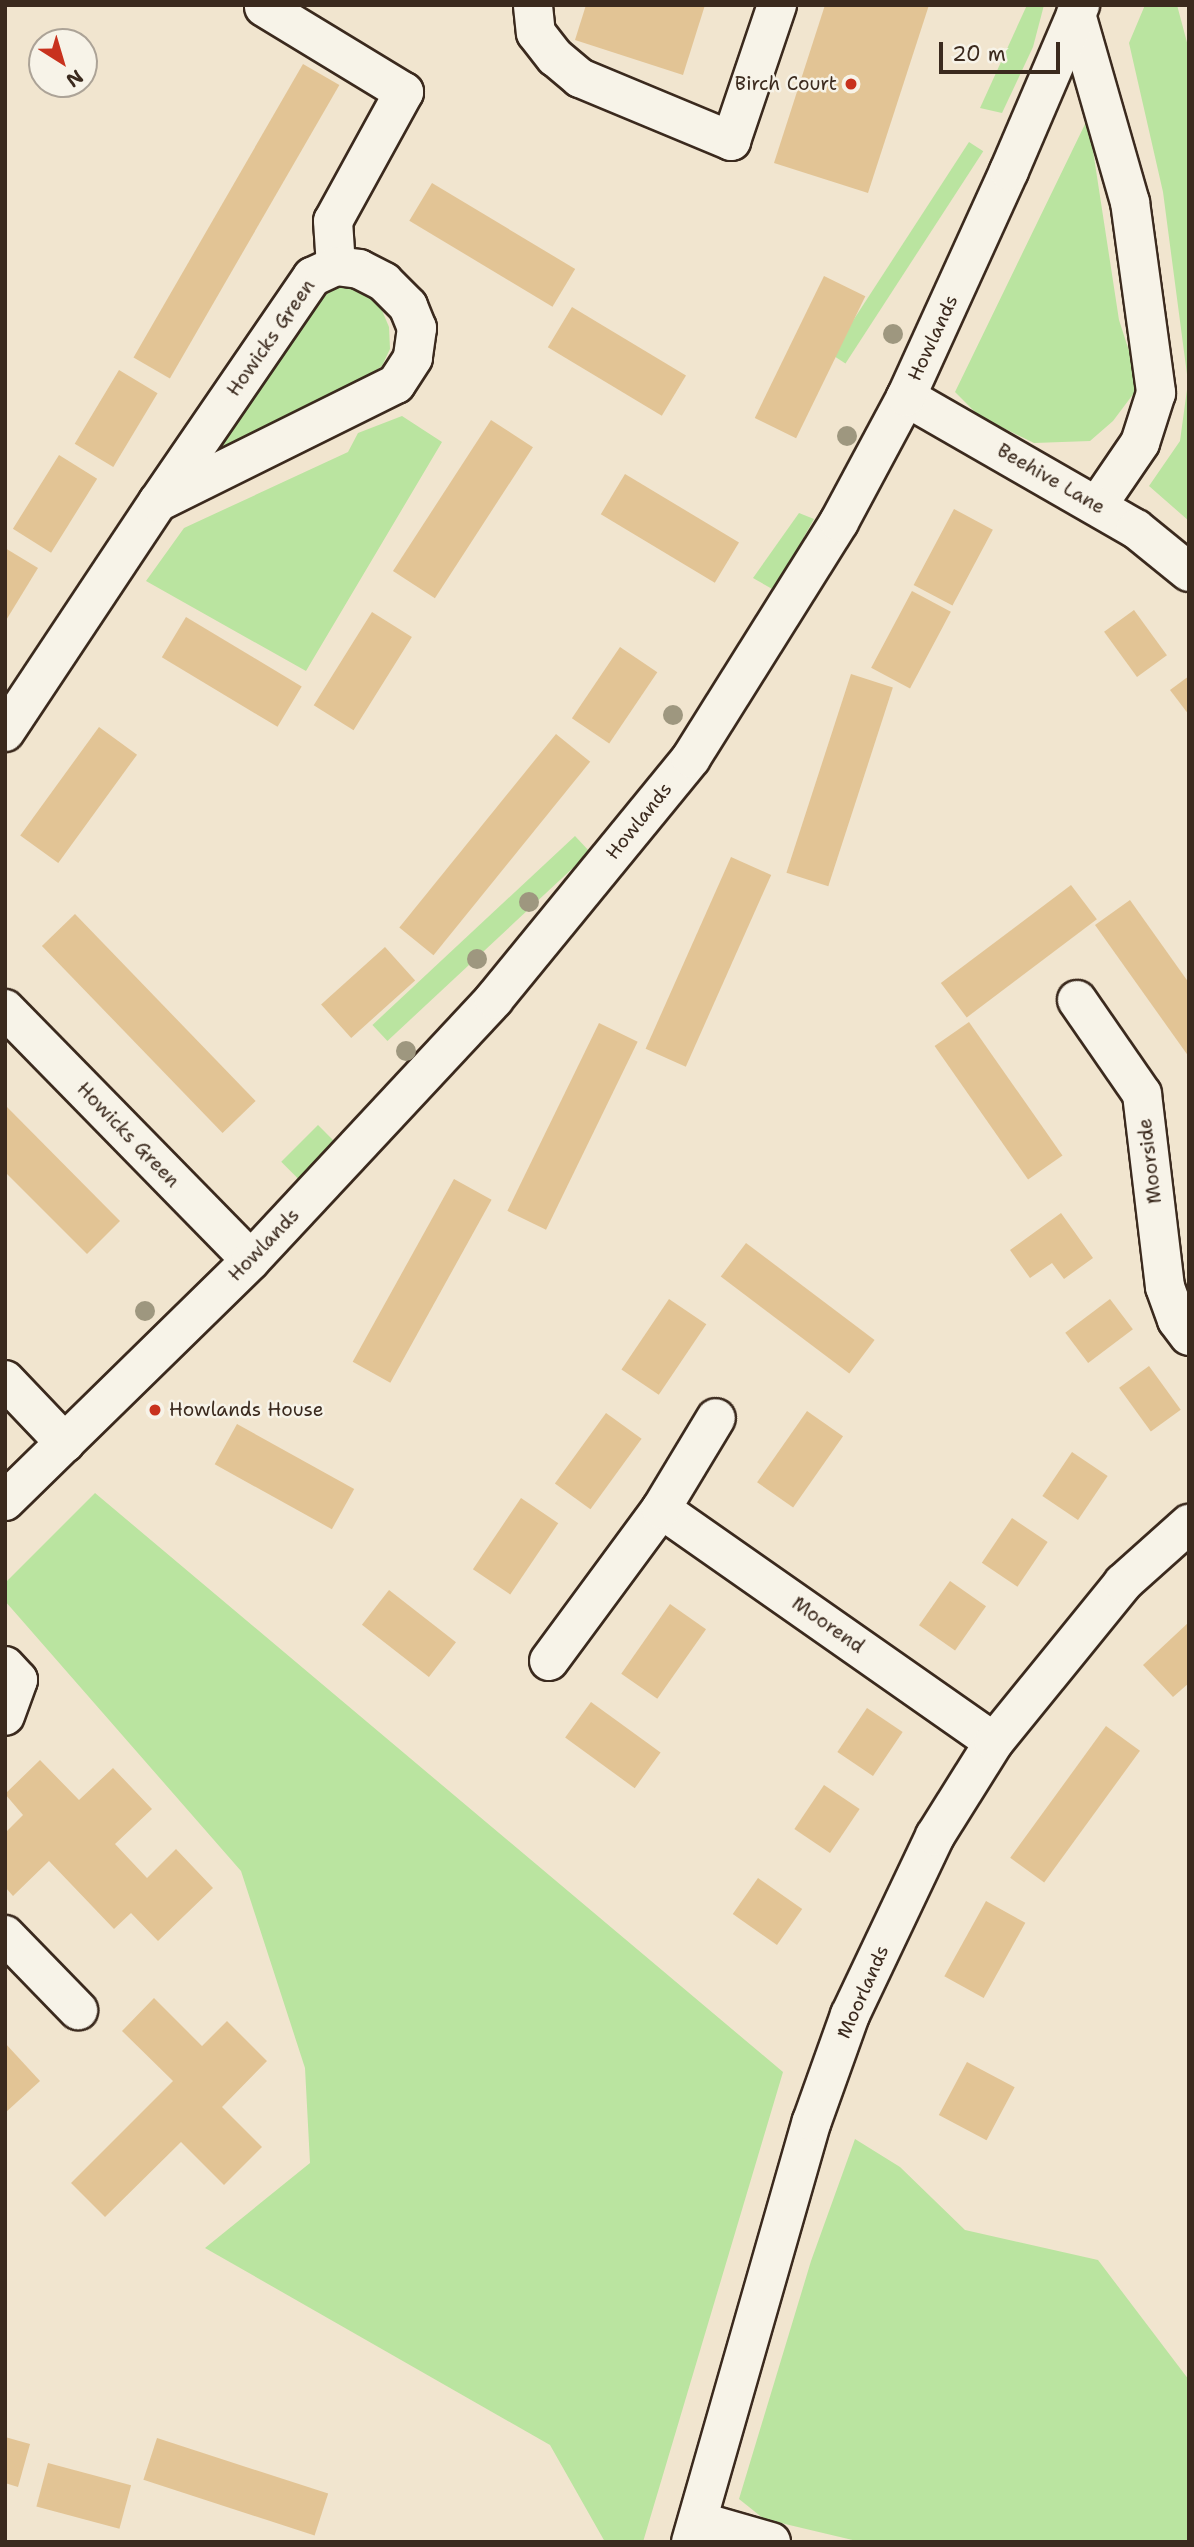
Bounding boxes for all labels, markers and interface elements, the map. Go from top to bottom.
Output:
north arrow [28,28,98,98]
scale bar [942,28,1063,72]
text: 20 m [952,40,1006,68]
text: N [61,64,88,93]
place label: Birch Court [735,73,837,95]
marker: Birch Court [843,76,859,92]
street label: Howicks Green [222,275,320,401]
street label: Howlands [903,291,963,385]
street label: Beehive Lane [993,439,1109,519]
street label: Howlands [601,778,677,864]
street label: Howicks Green [72,1078,184,1192]
street label: Moorside [1133,1117,1167,1205]
street label: Howlands [224,1204,304,1286]
place label: Howlands House [169,1399,323,1421]
marker: Howlands House [147,1402,163,1418]
street label: Moorend [787,1592,869,1658]
street label: Moorlands [832,1942,894,2042]

